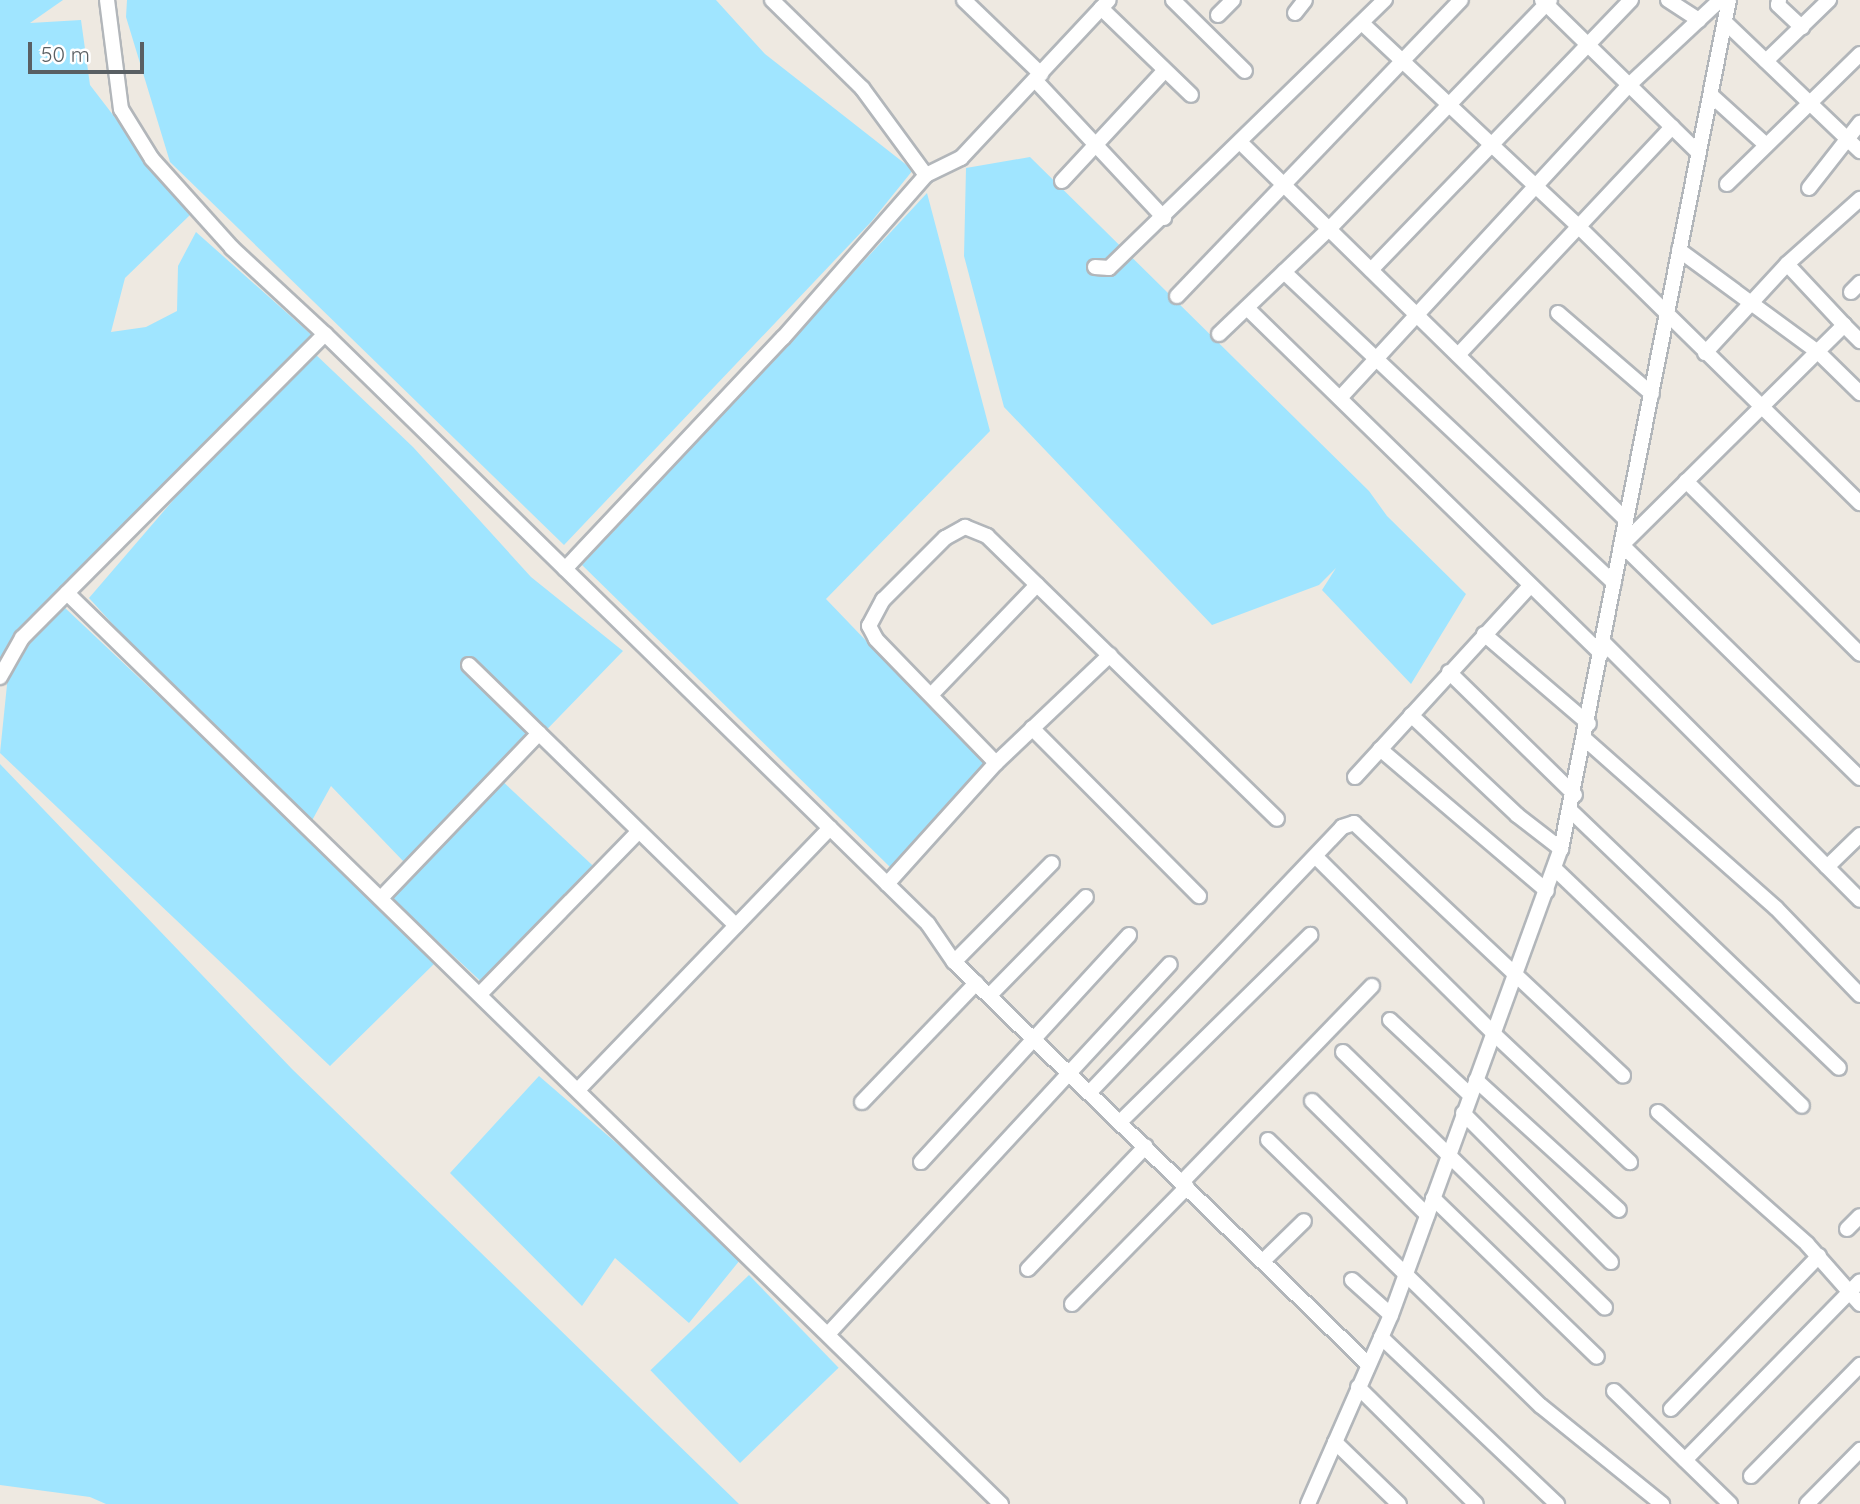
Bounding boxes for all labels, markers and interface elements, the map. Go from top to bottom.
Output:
scale bar [32,28,147,72]
text: 50 m [41,41,90,67]

